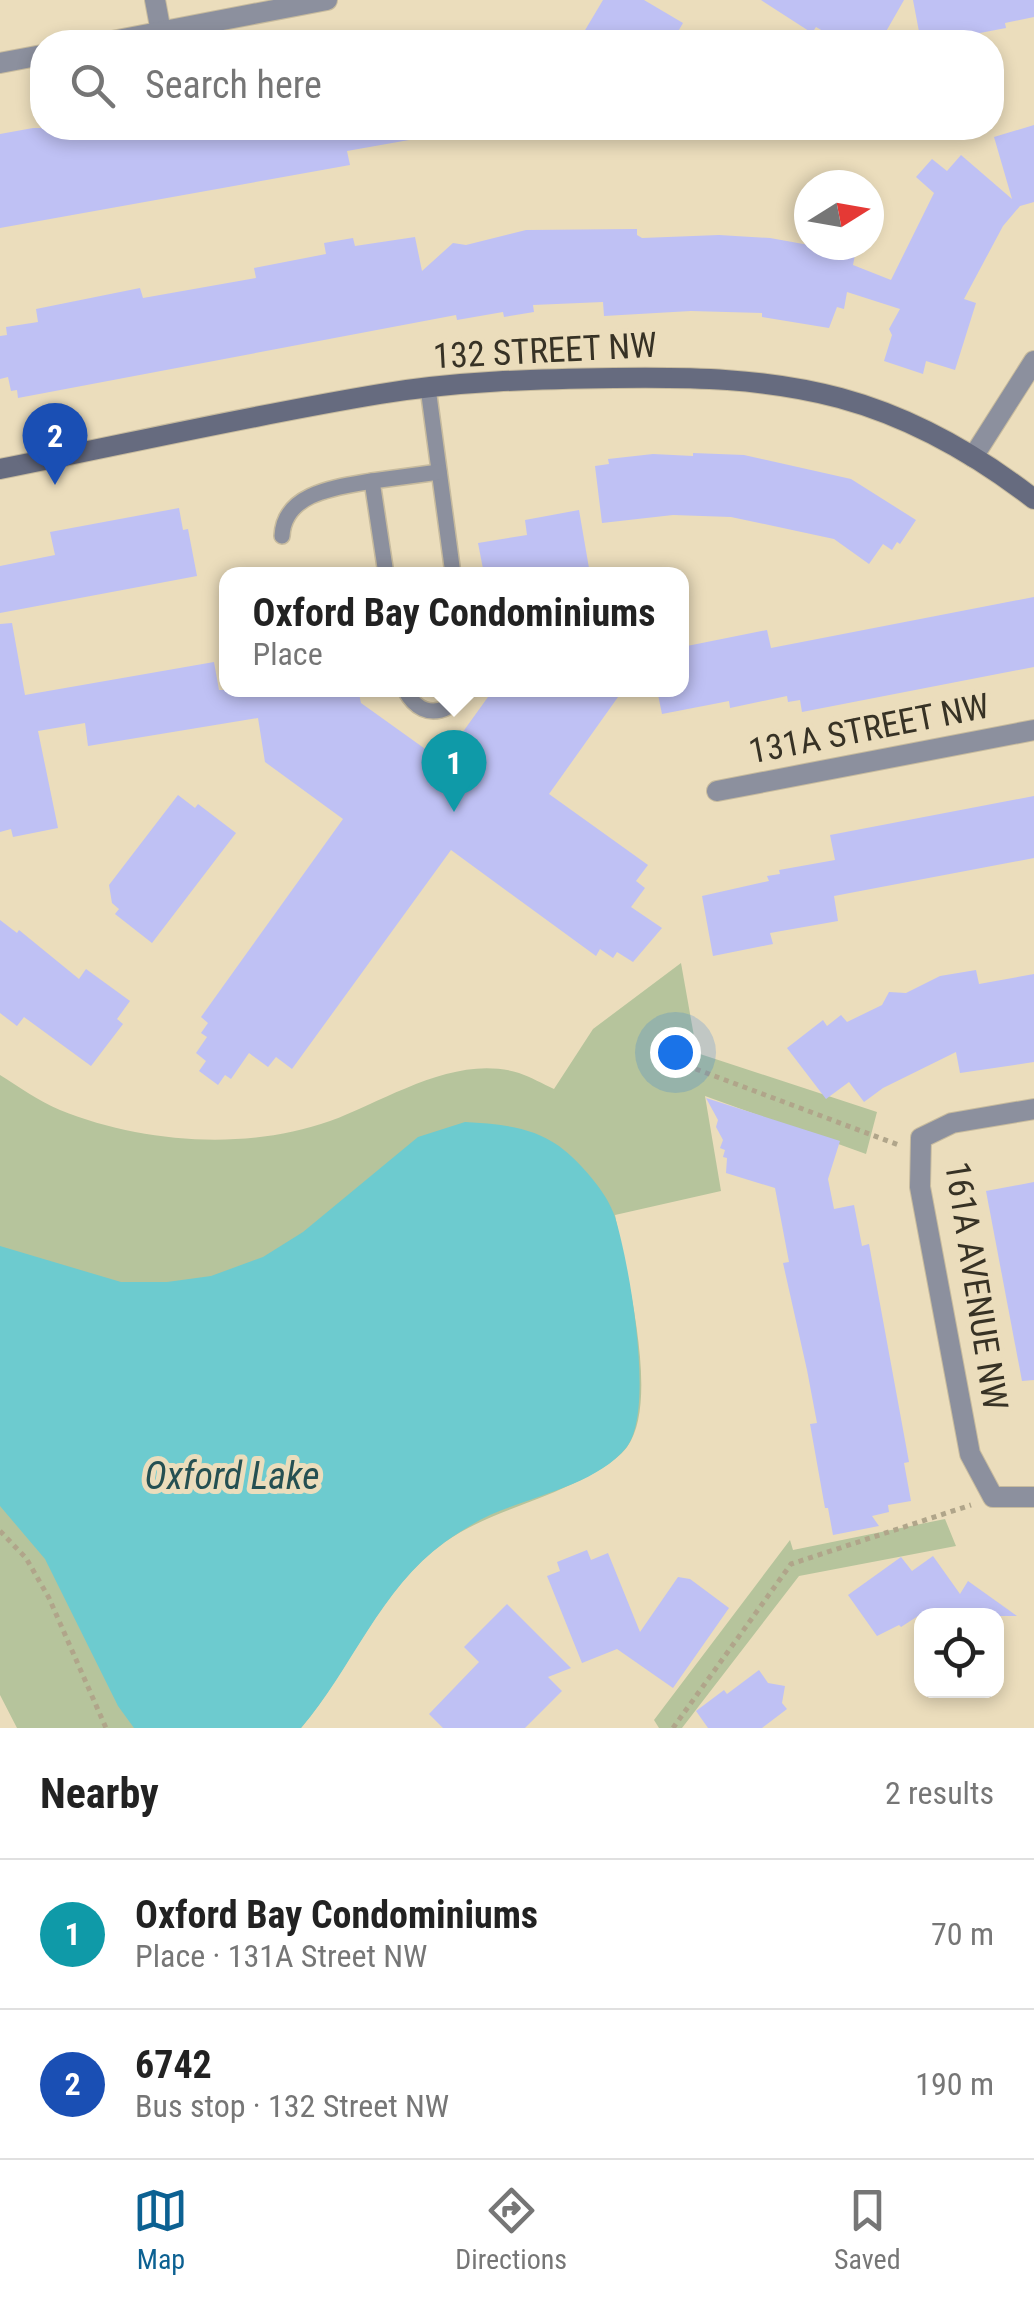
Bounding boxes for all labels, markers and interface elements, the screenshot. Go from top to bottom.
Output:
search box [30,30,1004,140]
icon: search [65,58,120,113]
text: Search here [145,63,322,107]
north arrow [794,170,884,260]
street label: 132 STREET NW [432,325,658,377]
pin: 2 [22,402,88,485]
popup [219,567,689,697]
text: Oxford Bay Condominiums [252,591,656,635]
text: Place [252,635,323,673]
street label: 131A STREET NW [745,686,993,772]
pin: 1 [422,730,486,812]
your location [650,1027,701,1078]
street label: 161A AVENUE NW [936,1159,1016,1413]
water label: Oxford Lake [144,1454,320,1498]
map controls [914,1608,1004,1698]
button: locate [914,1608,1004,1698]
text: Nearby [40,1769,159,1818]
text: 2 results [885,1774,994,1812]
text: Oxford Bay Condominiums [135,1893,538,1937]
text: 1 [64,1915,81,1953]
text: 70 m [931,1915,994,1953]
text: Place · 131A Street NW [135,1937,427,1975]
text: 6742 [135,2043,212,2087]
text: 2 [64,2065,81,2103]
text: 190 m [915,2065,994,2103]
text: Bus stop · 132 Street NW [135,2087,449,2125]
tab: Map [133,2183,188,2276]
tab: Directions [455,2183,567,2276]
tab: Saved [834,2183,901,2276]

